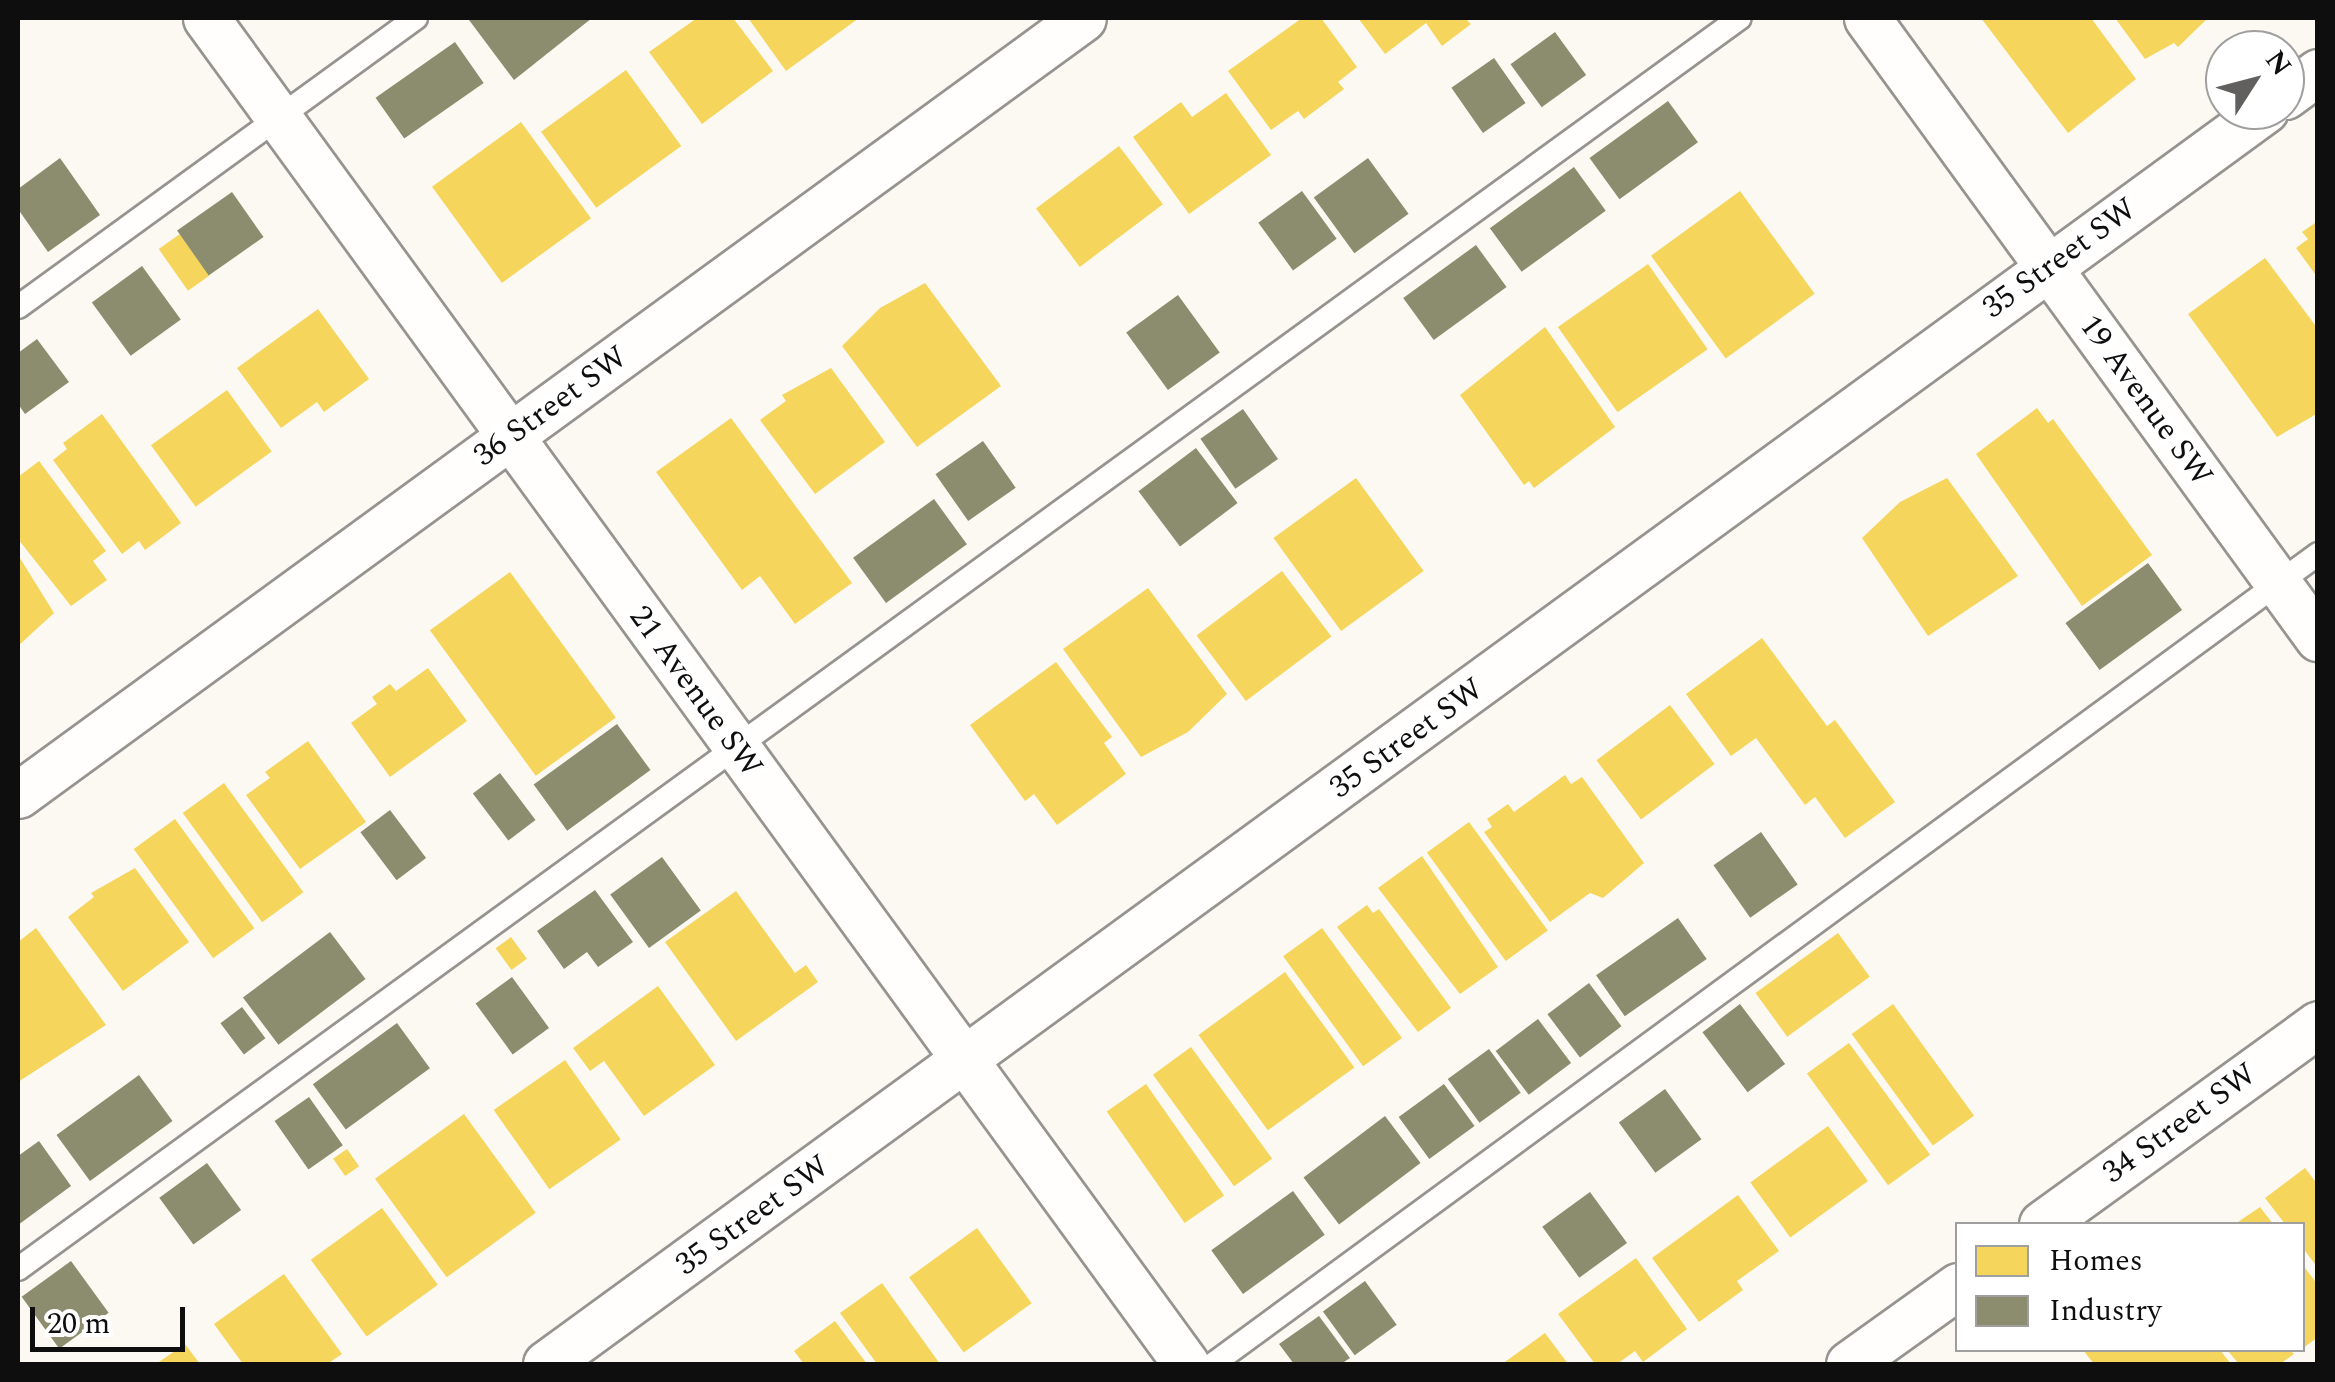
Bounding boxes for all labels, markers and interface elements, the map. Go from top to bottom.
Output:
north arrow [2205,30,2305,130]
text: N [2254,41,2302,85]
street label: 35 Street SW [1976,190,2144,328]
street label: 19 Avenue SW [2070,308,2220,494]
street label: 36 Street SW [467,338,635,476]
street label: 21 Avenue SW [620,599,770,785]
street label: 35 Street SW [1323,670,1491,808]
street label: 34 Street SW [2096,1055,2264,1193]
street label: 35 Street SW [669,1147,837,1285]
legend [1955,1222,2305,1352]
text: Homes [2049,1238,2143,1284]
scale bar [35,1287,190,1349]
text: Industry [2049,1288,2162,1334]
text: 20 m [47,1301,110,1347]

